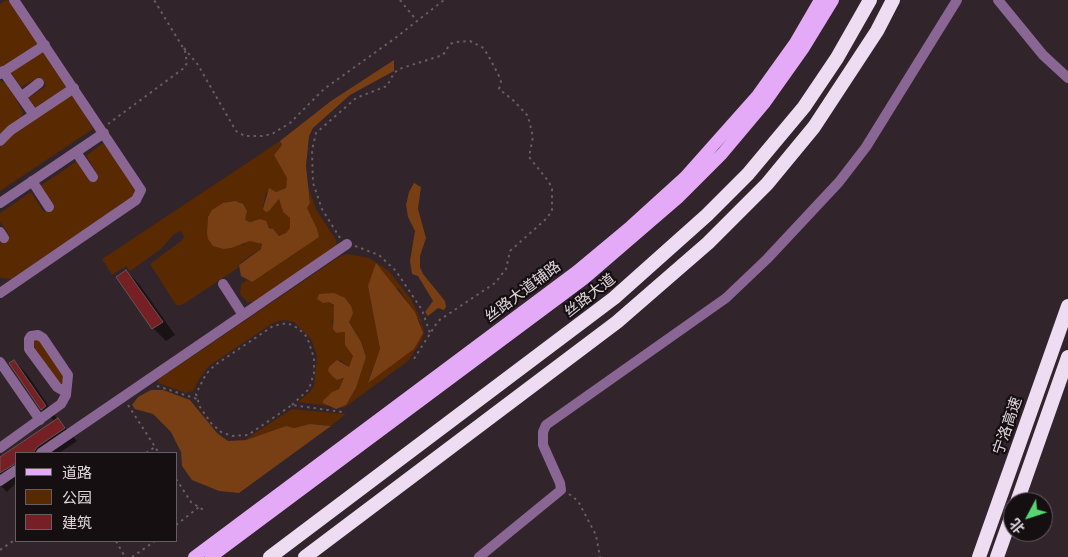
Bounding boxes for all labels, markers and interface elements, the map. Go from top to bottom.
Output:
street label: 丝路大道辅路 [482,258,564,326]
street label: 丝路大道 [561,270,619,322]
street label: 宁洛高速 [990,395,1026,457]
legend [15,452,178,542]
text: 道路 [62,462,92,483]
text: 公园 [62,487,92,508]
north arrow [1003,492,1053,542]
text: 建筑 [62,512,92,533]
text: 北 [1005,515,1029,538]

